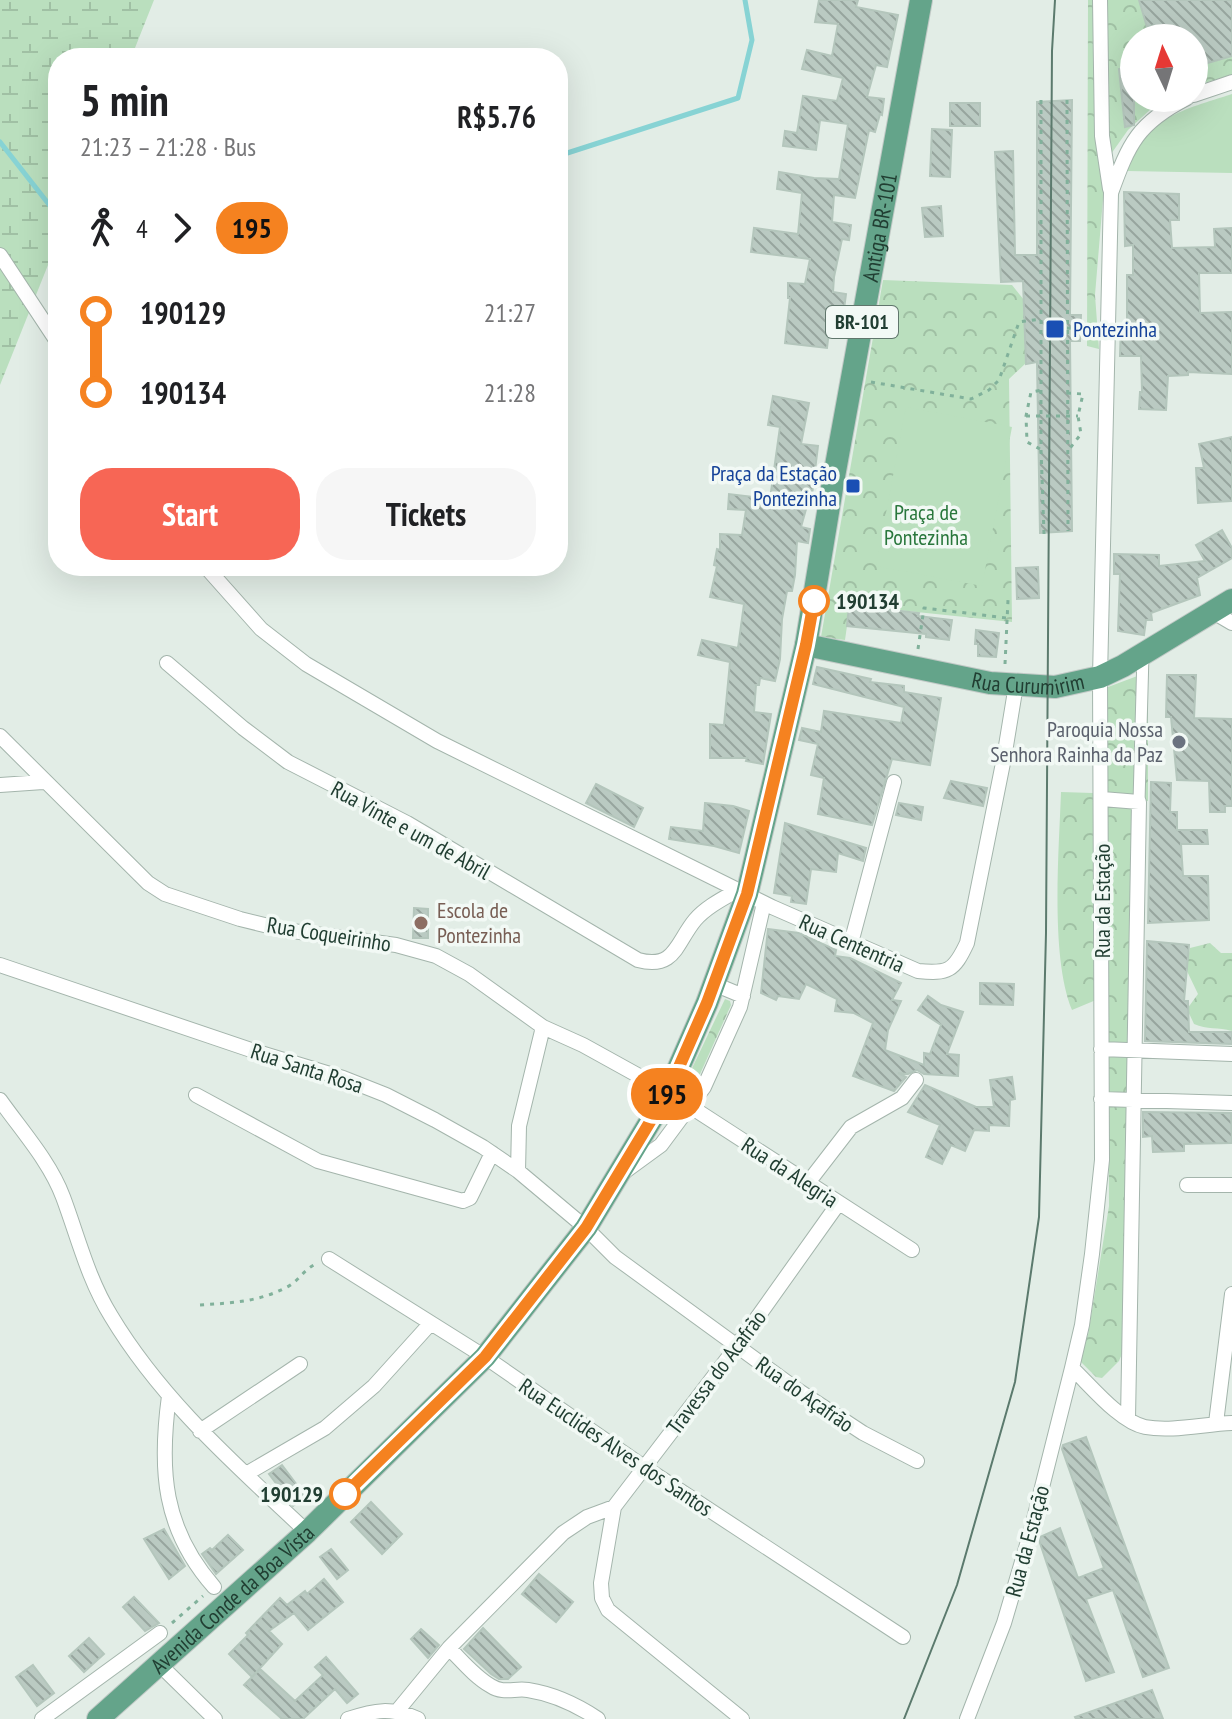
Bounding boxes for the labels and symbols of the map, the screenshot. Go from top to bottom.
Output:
north arrow [1120,24,1208,112]
street label: Antiga BR-101 [856,171,903,284]
road number: BR-101 [826,306,898,338]
place label: Pontezinha [1073,315,1157,343]
marker: Pontezinha [1044,318,1066,340]
place label: Praça da Estação Pontezinha [711,459,837,512]
marker: Praça da Estação Pontezinha [844,477,862,495]
park label: Praça de Pontezinha [884,498,968,551]
marker: 190134 [799,586,829,616]
place label: 190134 [836,587,900,615]
street label: Rua Curumirim [969,666,1087,701]
place label: Paroquia Nossa Senhora Rainha da Paz [990,715,1163,768]
marker: Paroquia Nossa Senhora Rainha da Paz [1170,733,1188,751]
street label: Rua Vinte e um de Abril [326,775,496,886]
street label: Rua da Estação [1088,844,1116,958]
place label: Escola de Pontezinha [437,896,521,949]
street label: Rua Cententria [795,907,909,979]
street label: Rua Coqueirinho [265,910,393,958]
marker: Escola de Pontezinha [412,914,430,932]
street label: Rua Santa Rosa [247,1037,367,1099]
line badge: 195 [621,1068,713,1120]
street label: Rua da Alegria [736,1130,844,1214]
street label: Travessa do Acafrão [660,1304,772,1440]
street label: Rua do Açafrão [750,1350,860,1438]
street label: Rua Euclides Alves dos Santos [514,1372,718,1522]
marker: 190129 [330,1479,360,1509]
place label: 190129 [260,1480,323,1508]
street label: Rua da Estação [999,1482,1055,1600]
street label: Avenida Conde da Boa Vista [145,1519,320,1679]

